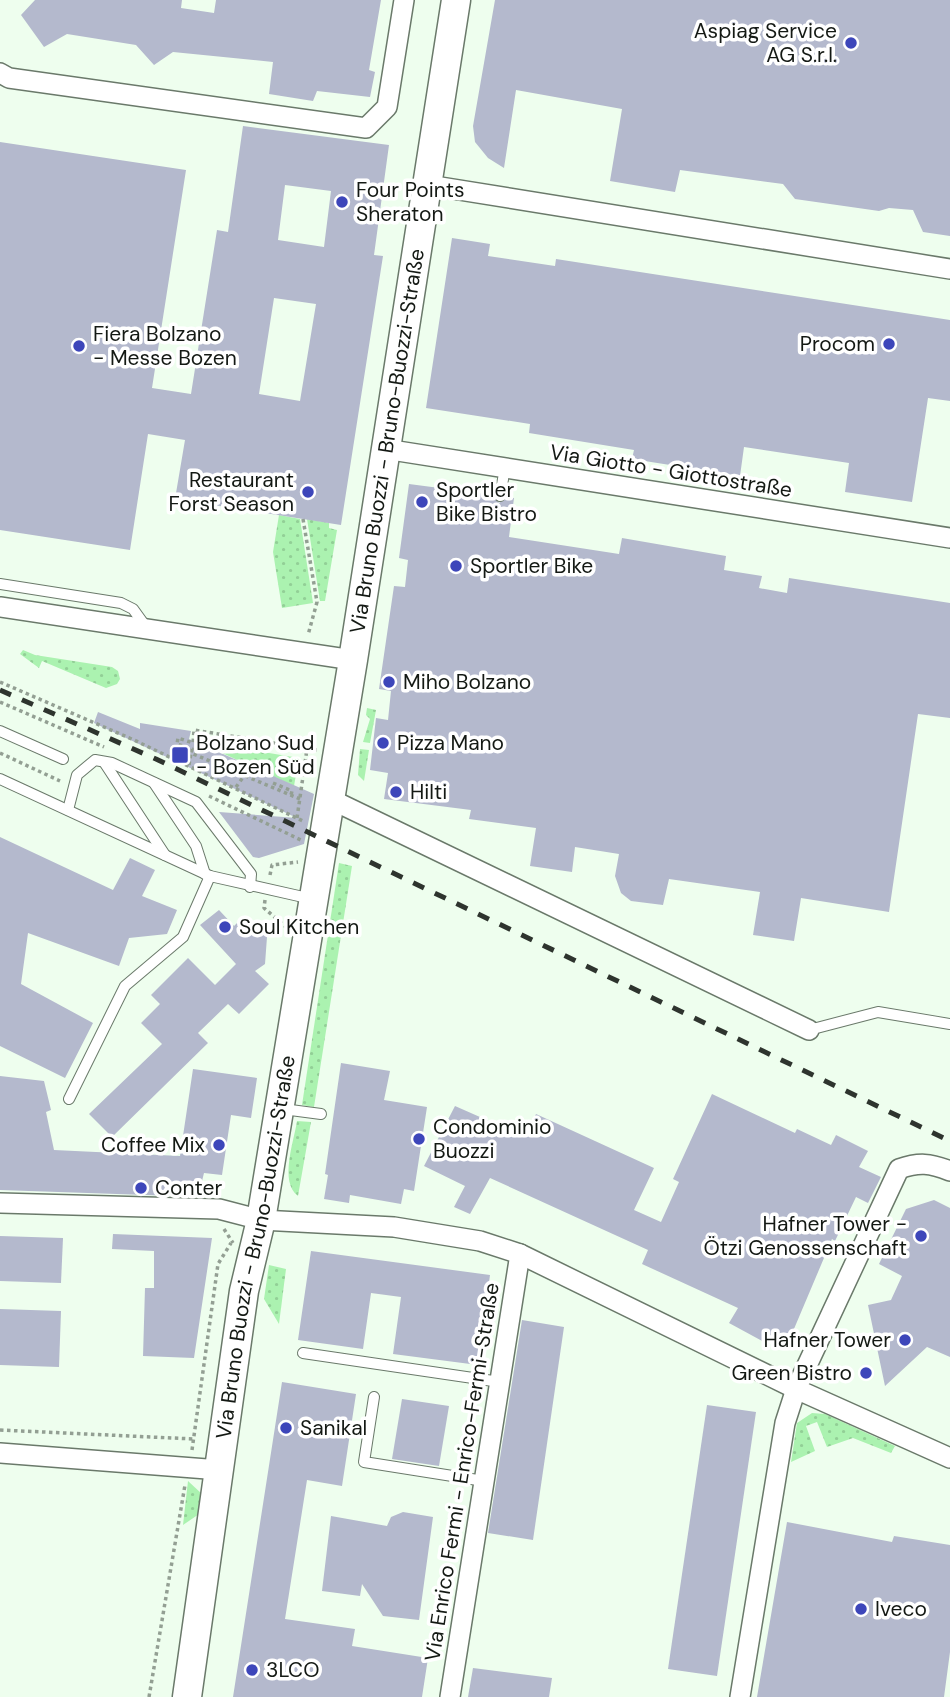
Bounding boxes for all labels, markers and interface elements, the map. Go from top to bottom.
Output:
place label: Aspiag Service AG S.r.l. [694,17,837,69]
marker: Aspiag Service AG S.r.l. [843,35,859,51]
place label: Four Points Sheraton [356,176,465,228]
marker: Four Points Sheraton [334,194,350,210]
street label: Via Bruno Buozzi - Bruno-Buozzi-Straße [343,247,431,636]
place label: Fiera Bolzano - Messe Bozen [93,320,237,372]
place label: Procom [800,330,875,358]
marker: Procom [881,336,897,352]
marker: Fiera Bolzano - Messe Bozen [71,338,87,354]
street label: Via Giotto - Giottostraße [548,438,794,504]
place label: Restaurant Forst Season [169,466,294,518]
place label: Sportler Bike Bistro [436,476,537,528]
marker: Restaurant Forst Season [300,484,316,500]
marker: Sportler Bike Bistro [414,494,430,510]
place label: Sportler Bike [470,552,593,580]
marker: Sportler Bike [448,558,464,574]
place label: Miho Bolzano [403,668,531,696]
marker: Miho Bolzano [381,674,397,690]
place label: Bolzano Sud - Bozen Süd [196,729,315,781]
place label: Pizza Mano [397,729,504,757]
marker: Pizza Mano [375,735,391,751]
marker: Bolzano Sud - Bozen Süd [170,745,190,765]
place label: Hilti [410,778,447,806]
marker: Hilti [388,784,404,800]
place label: Soul Kitchen [239,913,359,941]
marker: Soul Kitchen [217,919,233,935]
street label: Via Bruno Buozzi - Bruno-Buozzi-Straße [209,1053,302,1441]
place label: Condominio Buozzi [433,1113,551,1165]
place label: Coffee Mix [101,1131,205,1159]
marker: Condominio Buozzi [411,1131,427,1147]
marker: Coffee Mix [211,1137,227,1153]
place label: Conter [155,1174,222,1202]
marker: Conter [133,1180,149,1196]
place label: Hafner Tower - Ötzi Genossenschaft [703,1210,907,1262]
marker: Hafner Tower - Ötzi Genossenschaft [913,1228,929,1244]
street label: Via Enrico Fermi - Enrico-Fermi-Straße [418,1281,506,1663]
place label: Hafner Tower [764,1326,891,1354]
marker: Hafner Tower [897,1332,913,1348]
place label: Green Bistro [731,1359,852,1387]
marker: Green Bistro [858,1365,874,1381]
place label: Sanikal [300,1414,367,1442]
marker: Sanikal [278,1420,294,1436]
place label: Iveco [875,1595,927,1623]
marker: Iveco [853,1601,869,1617]
place label: 3LCO [266,1656,319,1684]
marker: 3LCO [244,1662,260,1678]

